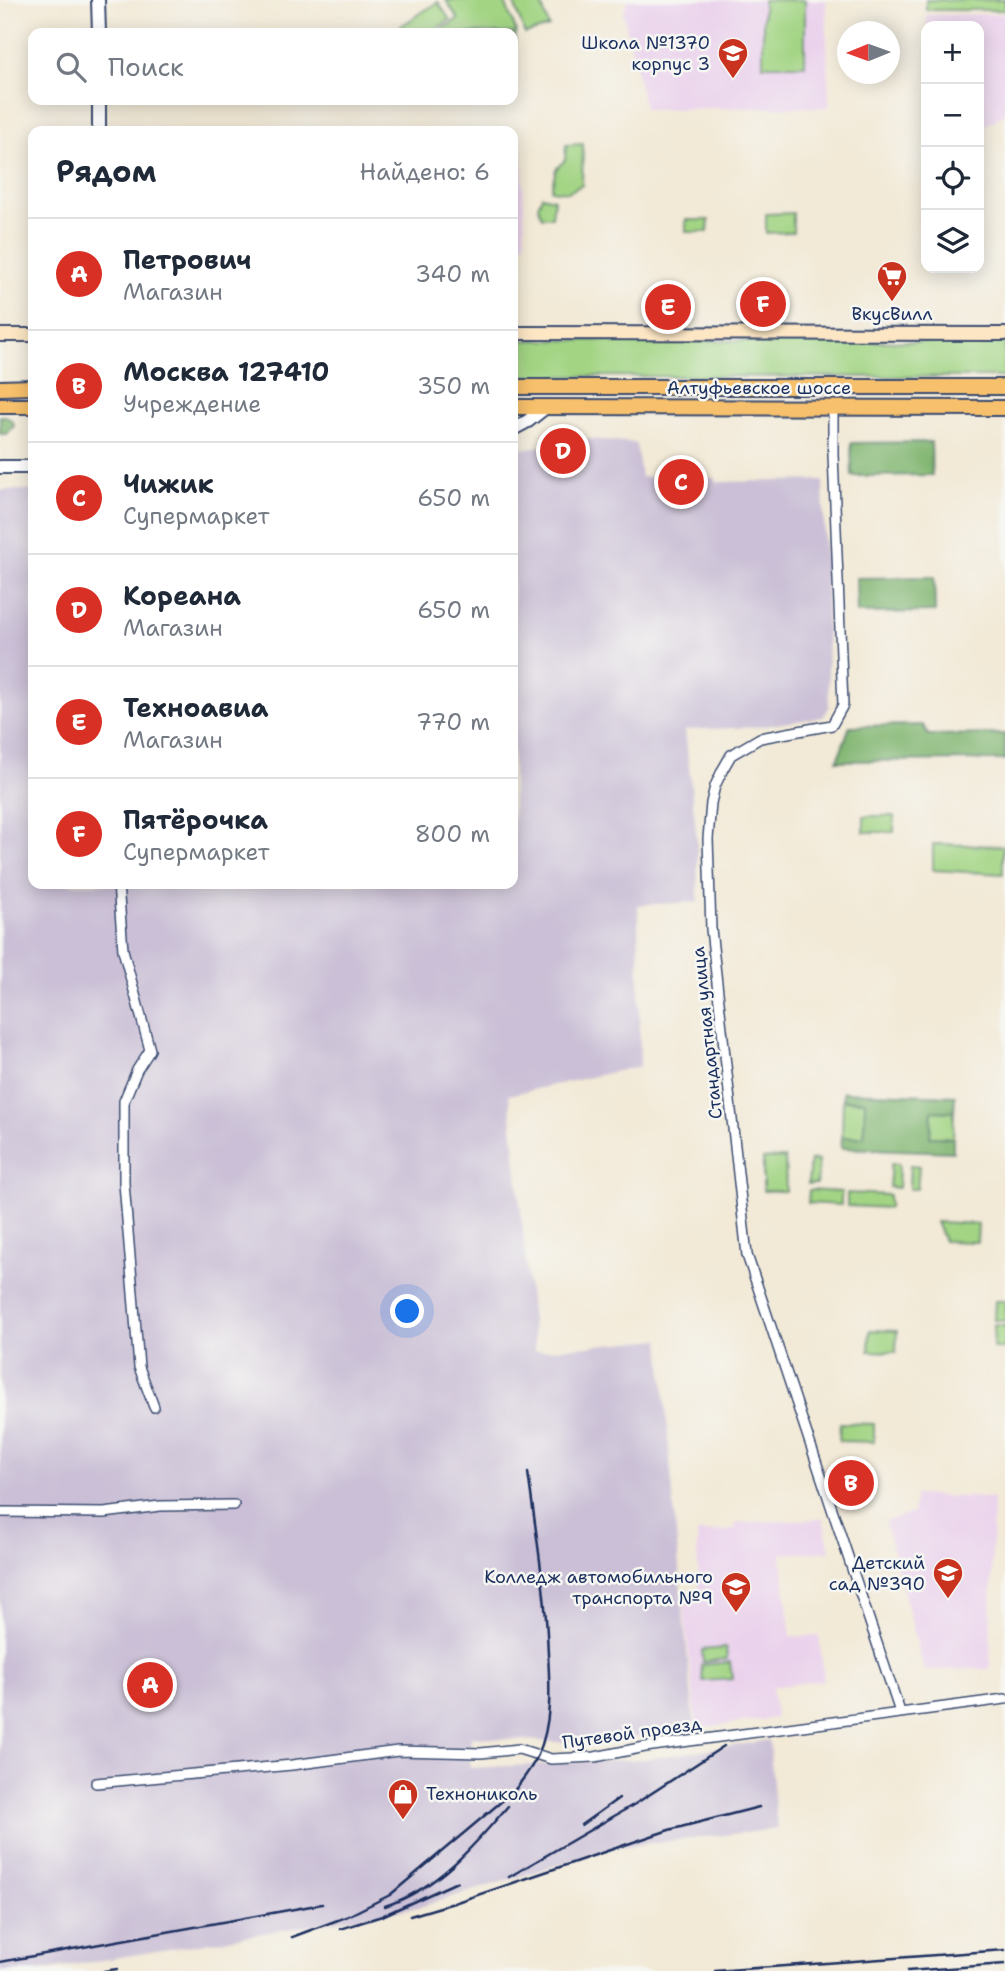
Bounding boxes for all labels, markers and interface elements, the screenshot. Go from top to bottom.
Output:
north arrow [837,21,900,84]
map controls [921,21,984,273]
button: + [921,21,984,84]
search box [28,28,518,105]
place label: Школа №1370 корпус 3 [581,31,710,76]
school or university icon: Школа №1370 корпус 3 [716,36,750,80]
icon: search [52,48,90,86]
text: Поиск [108,49,184,84]
button: − [921,84,984,147]
button: locate [921,147,984,210]
text: Рядом [56,151,156,192]
text: Найдено: 6 [360,157,490,187]
button: layers [921,210,984,273]
text: Петрович [123,242,251,277]
text: A [70,259,88,289]
text: 340 m [415,259,490,289]
supermarket icon: ВкусВилл [875,259,909,303]
text: Магазин [123,277,223,307]
pin: F [740,278,786,330]
pin: E [645,281,691,333]
place label: ВкусВилл [851,302,933,326]
text: Москва 127410 [123,354,329,389]
text: B [72,371,86,401]
text: 350 m [417,371,490,401]
street label: Алтуфьевское шоссе [667,376,851,400]
text: Учреждение [123,389,261,419]
pin: D [540,425,586,477]
pin: C [658,456,704,508]
text: Чижик [123,466,214,501]
text: C [72,483,86,513]
text: 650 m [417,483,490,513]
text: Супермаркет [123,501,270,531]
text: Кореана [123,578,241,613]
text: D [71,595,87,625]
text: 650 m [417,595,490,625]
text: Магазин [123,613,223,643]
text: Техноавиа [123,690,268,725]
text: E [71,707,87,737]
text: 770 m [416,707,490,737]
text: Магазин [123,725,223,755]
text: Пятёрочка [123,802,268,837]
text: F [72,819,86,849]
text: 800 m [415,819,490,849]
text: Супермаркет [123,837,270,867]
street label: Стандартная улица [686,946,728,1120]
your location [390,1294,424,1328]
pin: B [828,1457,874,1509]
place label: Детский сад №390 [829,1551,925,1596]
school or university icon: Детский сад №390 [931,1556,965,1600]
place label: Колледж автомобильного транспорта №9 [484,1565,713,1610]
school or university icon: Колледж автомобильного транспорта №9 [719,1570,753,1614]
pin: A [127,1659,173,1711]
street label: Путевой проезд [561,1711,704,1755]
shop icon: Технониколь [386,1777,420,1821]
place label: Технониколь [426,1782,537,1806]

